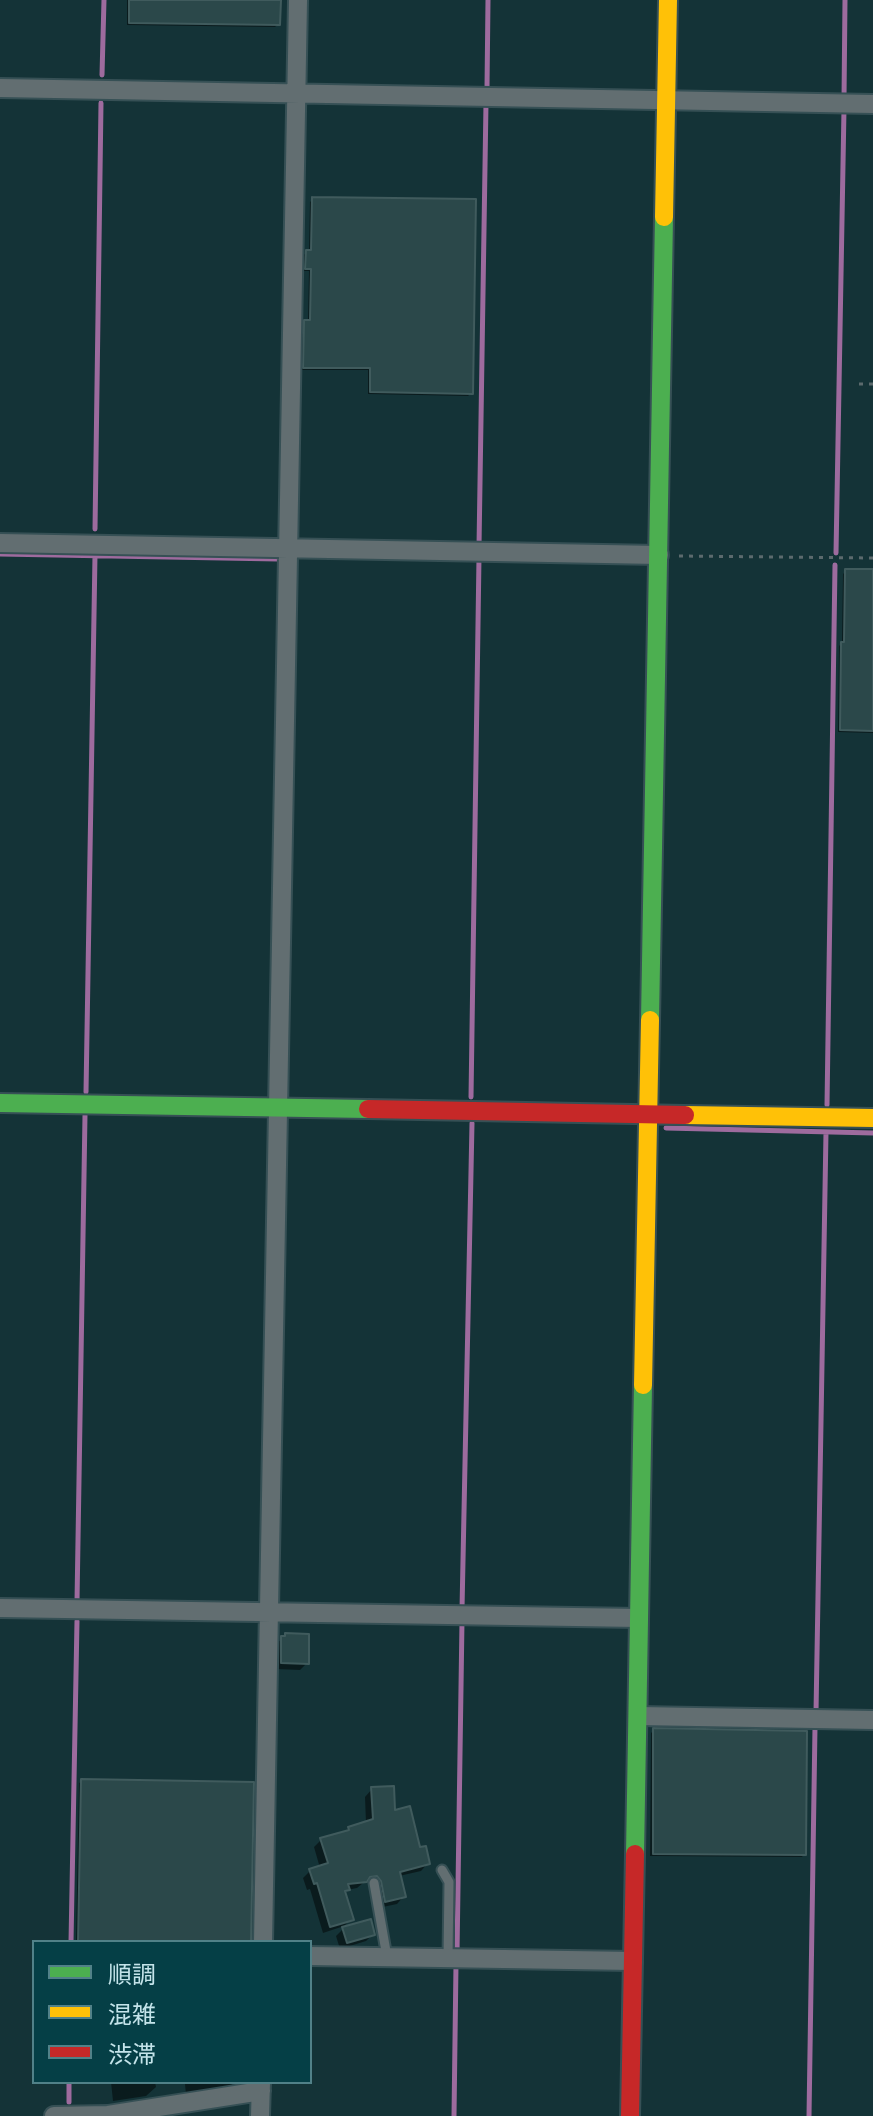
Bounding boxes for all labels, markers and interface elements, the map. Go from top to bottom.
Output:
legend [32,1940,312,2084]
text: 順調 [108,1959,156,1989]
text: 混雑 [108,1999,156,2029]
text: 渋滞 [108,2039,156,2069]

